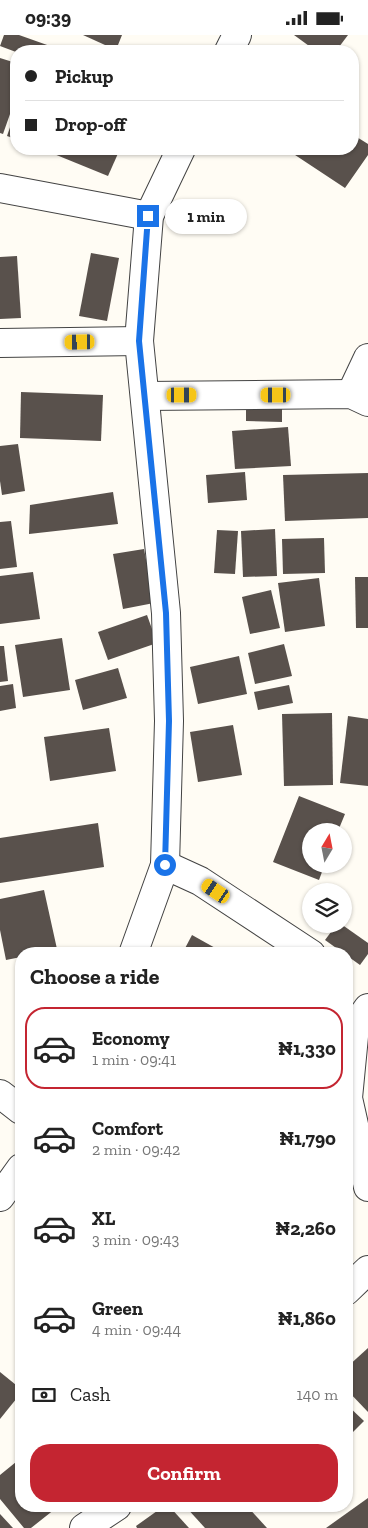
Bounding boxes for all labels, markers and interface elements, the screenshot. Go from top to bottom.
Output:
text: 09:39 [25,6,71,29]
text: Pickup [55,65,113,88]
text: Drop-off [55,113,126,136]
callout: 1 min [166,199,248,233]
route end [137,205,159,227]
text: 1 min [187,207,225,226]
car [64,334,95,350]
car [167,388,197,403]
car [261,388,291,403]
north arrow [302,823,352,873]
map controls [302,823,352,933]
route start [154,854,176,876]
car [199,876,232,906]
button: layers [302,883,352,933]
text: Choose a ride [30,963,160,990]
icon: car [32,1026,77,1071]
text: Economy [92,1027,170,1050]
text: ₦1,330 [278,1037,336,1060]
text: 1 min · 09:41 [92,1050,176,1069]
icon: car [32,1116,77,1161]
text: Comfort [92,1117,163,1140]
text: ₦1,790 [279,1127,336,1150]
text: 2 min · 09:42 [92,1140,180,1159]
icon: car [32,1206,77,1251]
text: XL [92,1207,115,1230]
text: ₦2,260 [275,1217,336,1240]
text: 3 min · 09:43 [92,1230,179,1249]
icon: car [32,1296,77,1341]
text: Green [92,1297,143,1320]
text: ₦1,860 [278,1307,336,1330]
text: 4 min · 09:44 [92,1320,181,1339]
icon: cash [30,1381,58,1409]
text: Cash [70,1383,110,1406]
text: 140 m [297,1385,338,1404]
button: Confirm [30,1444,338,1502]

